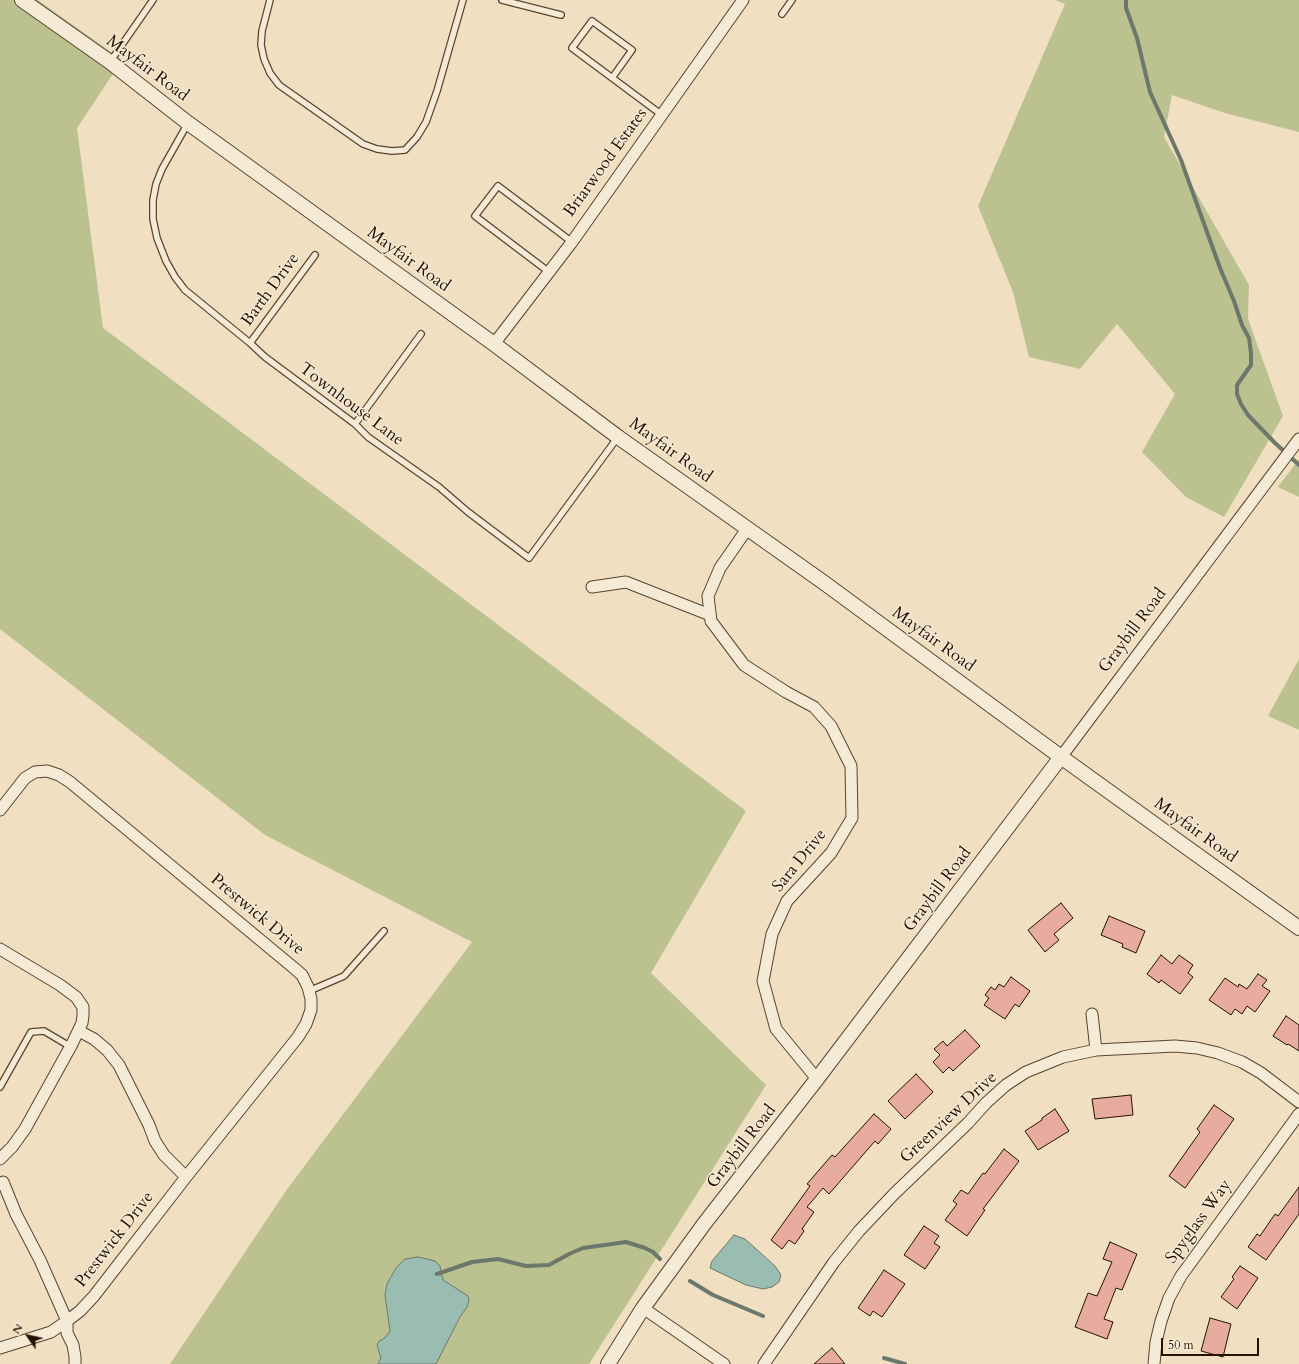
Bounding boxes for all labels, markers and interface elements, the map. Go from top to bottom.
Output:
street label: Mayfair Road [102,31,192,107]
street label: Briarwood Estates [560,105,652,221]
street label: Mayfair Road [362,223,454,297]
street label: Barth Drive [238,249,304,331]
street label: Townhouse Lane [295,359,407,451]
street label: Mayfair Road [624,414,716,488]
street label: Graybill Road [1095,585,1171,677]
street label: Mayfair Road [887,603,979,677]
street label: Mayfair Road [1149,794,1241,868]
street label: Sara Drive [768,825,832,897]
street label: Graybill Road [900,844,976,936]
street label: Prestwick Drive [206,870,308,960]
street label: Greenview Drive [896,1068,1002,1168]
street label: Graybill Road [703,1101,781,1193]
street label: Spyglass Way [1162,1176,1236,1268]
street label: Prestwick Drive [71,1188,159,1292]
north arrow [8,1316,48,1356]
text: N [9,1321,27,1337]
scale bar [1163,1330,1261,1356]
text: 50 m [1168,1337,1194,1353]

